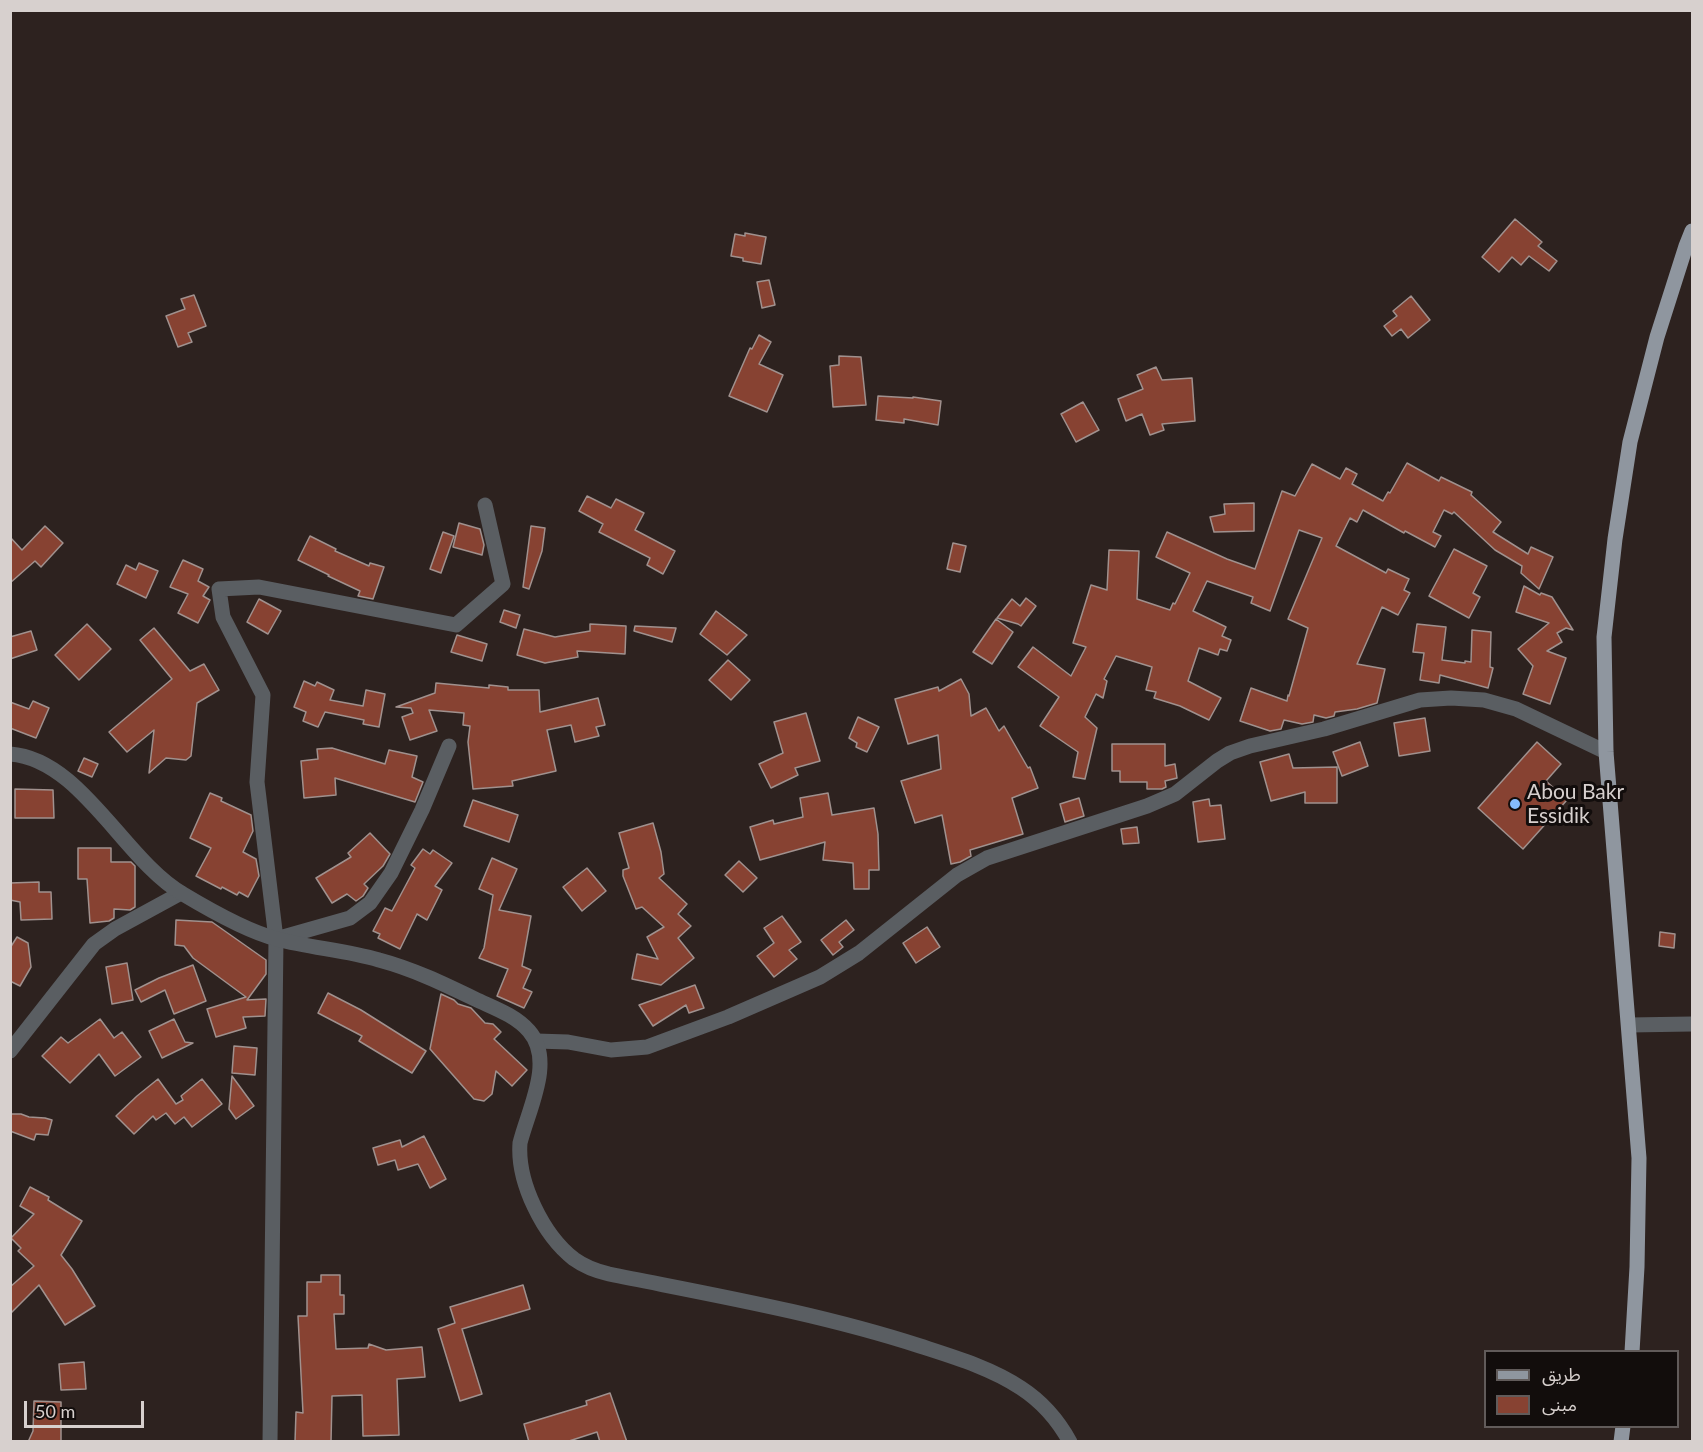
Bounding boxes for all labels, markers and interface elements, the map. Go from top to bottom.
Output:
place label: Abou Bakr Essidik [1527,779,1624,829]
marker: Abou Bakr Essidik [1508,797,1522,811]
legend [1484,1350,1679,1428]
text: طريق [1542,1363,1581,1385]
scale bar [27,1389,147,1427]
text: مبنى [1542,1393,1577,1415]
text: 50 m [35,1400,75,1422]

